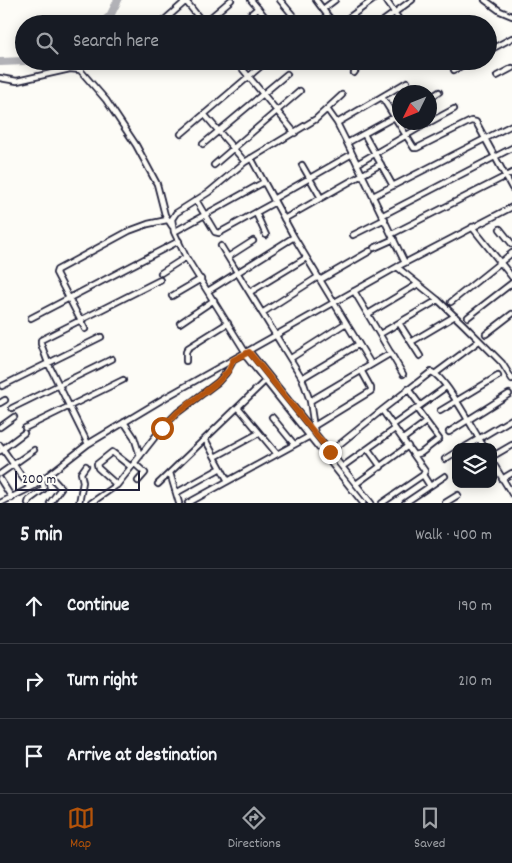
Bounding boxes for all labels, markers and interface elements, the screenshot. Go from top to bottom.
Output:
search box [15,15,497,70]
icon: search [33,29,61,57]
text: Search here [73,29,159,56]
north arrow [392,85,437,130]
route start [151,417,174,440]
route end [319,441,342,464]
map controls [452,443,497,488]
button: layers [452,443,497,488]
scale bar [15,468,140,491]
text: 200 m [22,470,56,490]
text: 5 min [20,521,63,551]
text: Walk · 400 m [415,524,492,547]
icon: ahead [20,592,48,620]
text: Continue [67,593,129,620]
text: 190 m [458,595,492,618]
icon: right [20,667,48,695]
text: Turn right [67,668,138,695]
text: 210 m [458,670,492,693]
icon: arrive [20,742,48,770]
text: Arrive at destination [67,743,217,770]
tab: Map [67,804,95,854]
tab: Directions [228,804,281,854]
tab: Saved [414,804,445,854]

